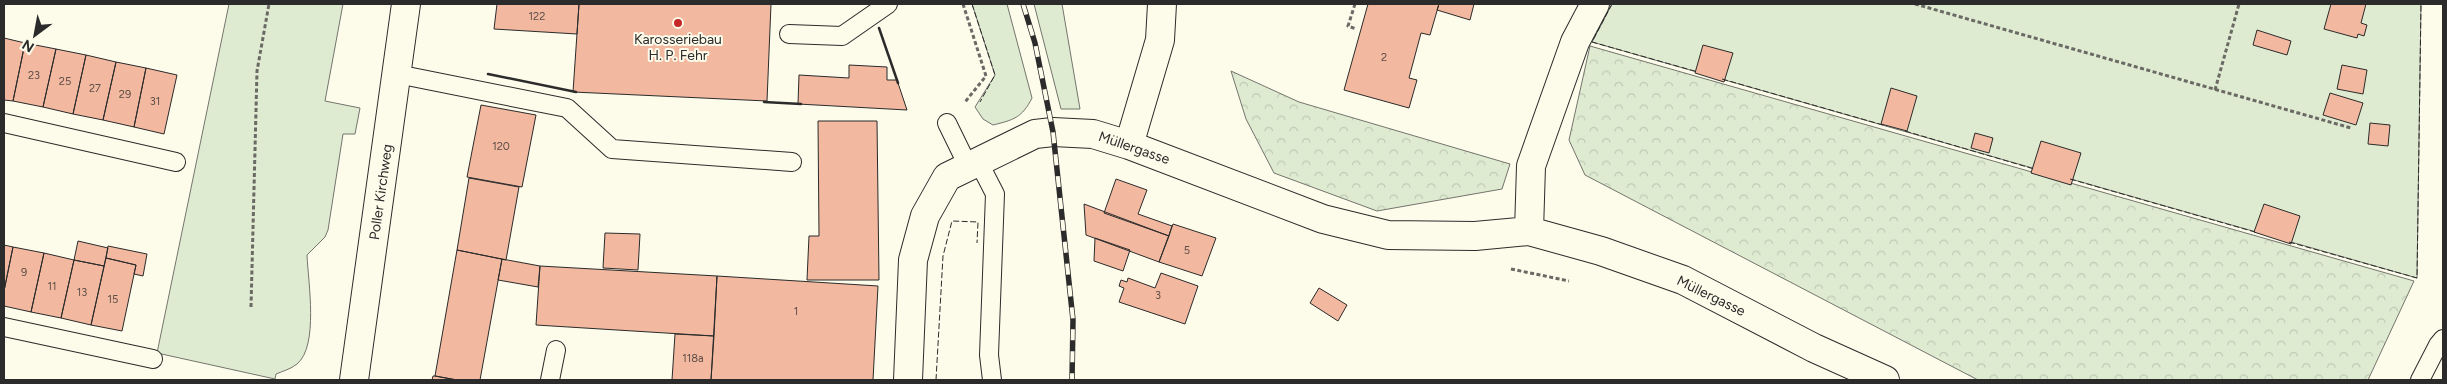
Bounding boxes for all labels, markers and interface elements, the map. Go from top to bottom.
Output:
north arrow [10,10,60,60]
house number: 122 [529,10,545,23]
marker: Karosseriebau H. P. Fehr [672,17,684,29]
place label: Karosseriebau H. P. Fehr [634,31,722,64]
text: N [19,36,37,56]
house number: 2 [1381,51,1387,64]
house number: 23 [28,69,40,82]
house number: 25 [59,75,71,88]
house number: 27 [89,82,101,95]
house number: 29 [119,88,131,101]
house number: 31 [150,95,160,108]
street label: Müllergasse [1096,128,1172,168]
house number: 120 [492,140,510,153]
street label: Poller Kirchweg [366,143,396,241]
house number: 5 [1184,244,1190,257]
house number: 9 [21,266,27,279]
street label: Müllergasse [1674,272,1748,320]
house number: 11 [47,280,57,293]
house number: 13 [77,286,87,299]
house number: 3 [1155,289,1161,302]
house number: 15 [108,293,118,306]
house number: 1 [794,305,798,318]
house number: 118a [682,352,704,365]

